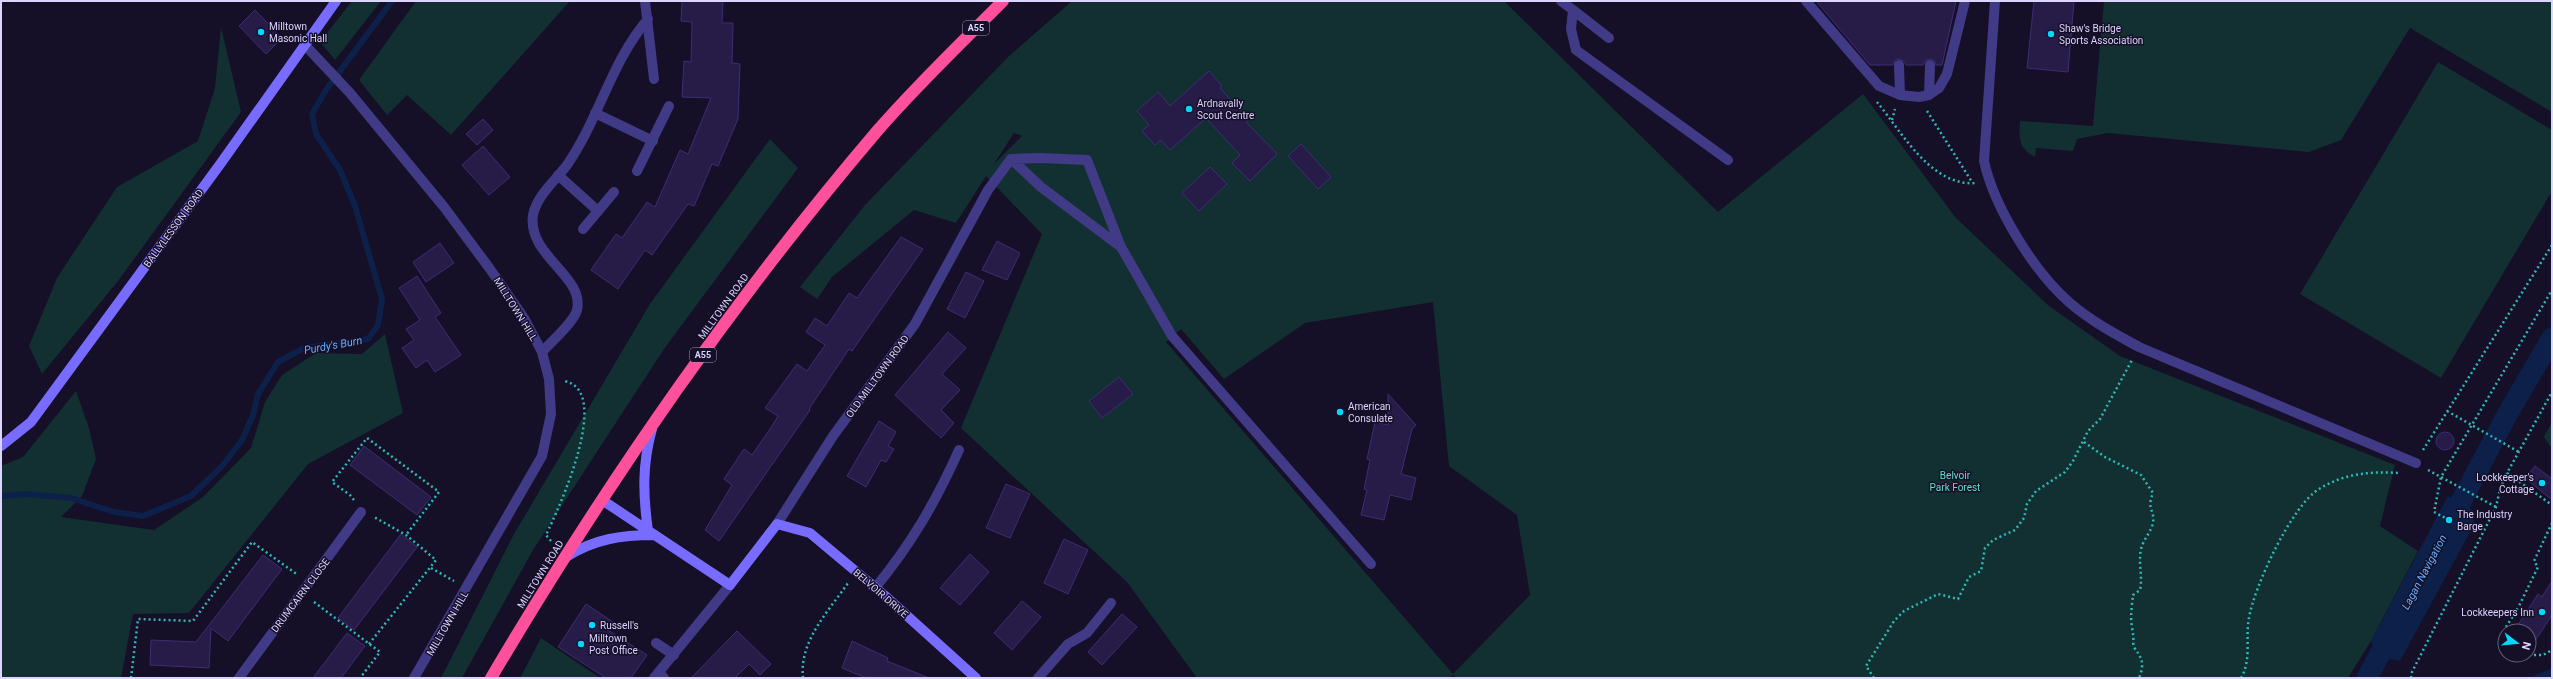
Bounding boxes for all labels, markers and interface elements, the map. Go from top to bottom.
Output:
place label: Milltown Masonic Hall [269,21,327,44]
road number: A55 [963,21,989,35]
place label: Shaw's Bridge Sports Association [2059,23,2143,46]
marker: Milltown Masonic Hall [256,27,266,37]
marker: Shaw's Bridge Sports Association [2046,29,2056,39]
place label: Ardnavally Scout Centre [1197,98,1254,121]
marker: Ardnavally Scout Centre [1184,104,1194,114]
street label: BALLYLESSON ROAD [141,187,205,269]
street label: MILLTOWN ROAD [696,271,751,341]
street label: MILLTOWN HILL [492,276,540,344]
street label: OLD MILLTOWN ROAD [844,333,911,420]
water label: Purdy's Burn [303,334,363,357]
road number: A55 [690,348,716,362]
place label: American Consulate [1348,401,1393,424]
marker: American Consulate [1335,407,1345,417]
park label: Belvoir Park Forest [1930,470,1980,493]
place label: Lockkeeper's Cottage [2476,472,2534,495]
marker: Lockkeeper's Cottage [2537,478,2547,488]
place label: The Industry Barge [2457,509,2513,532]
marker: The Industry Barge [2444,515,2454,525]
water label: Lagan Navigation [2399,532,2450,612]
street label: MILLTOWN ROAD [515,538,566,610]
street label: DRUMCAIRN CLOSE [269,556,332,634]
street label: BELVOIR DRIVE [851,567,910,620]
street label: MILLTOWN HILL [424,588,471,657]
place label: Lockkeepers Inn [2461,607,2534,618]
marker: Lockkeepers Inn [2537,607,2547,617]
marker: Russell's [587,620,597,630]
place label: Russell's [600,620,639,631]
north arrow [2497,623,2537,663]
place label: Milltown Post Office [589,633,638,656]
marker: Milltown Post Office [576,639,586,649]
text: N [2519,640,2533,651]

